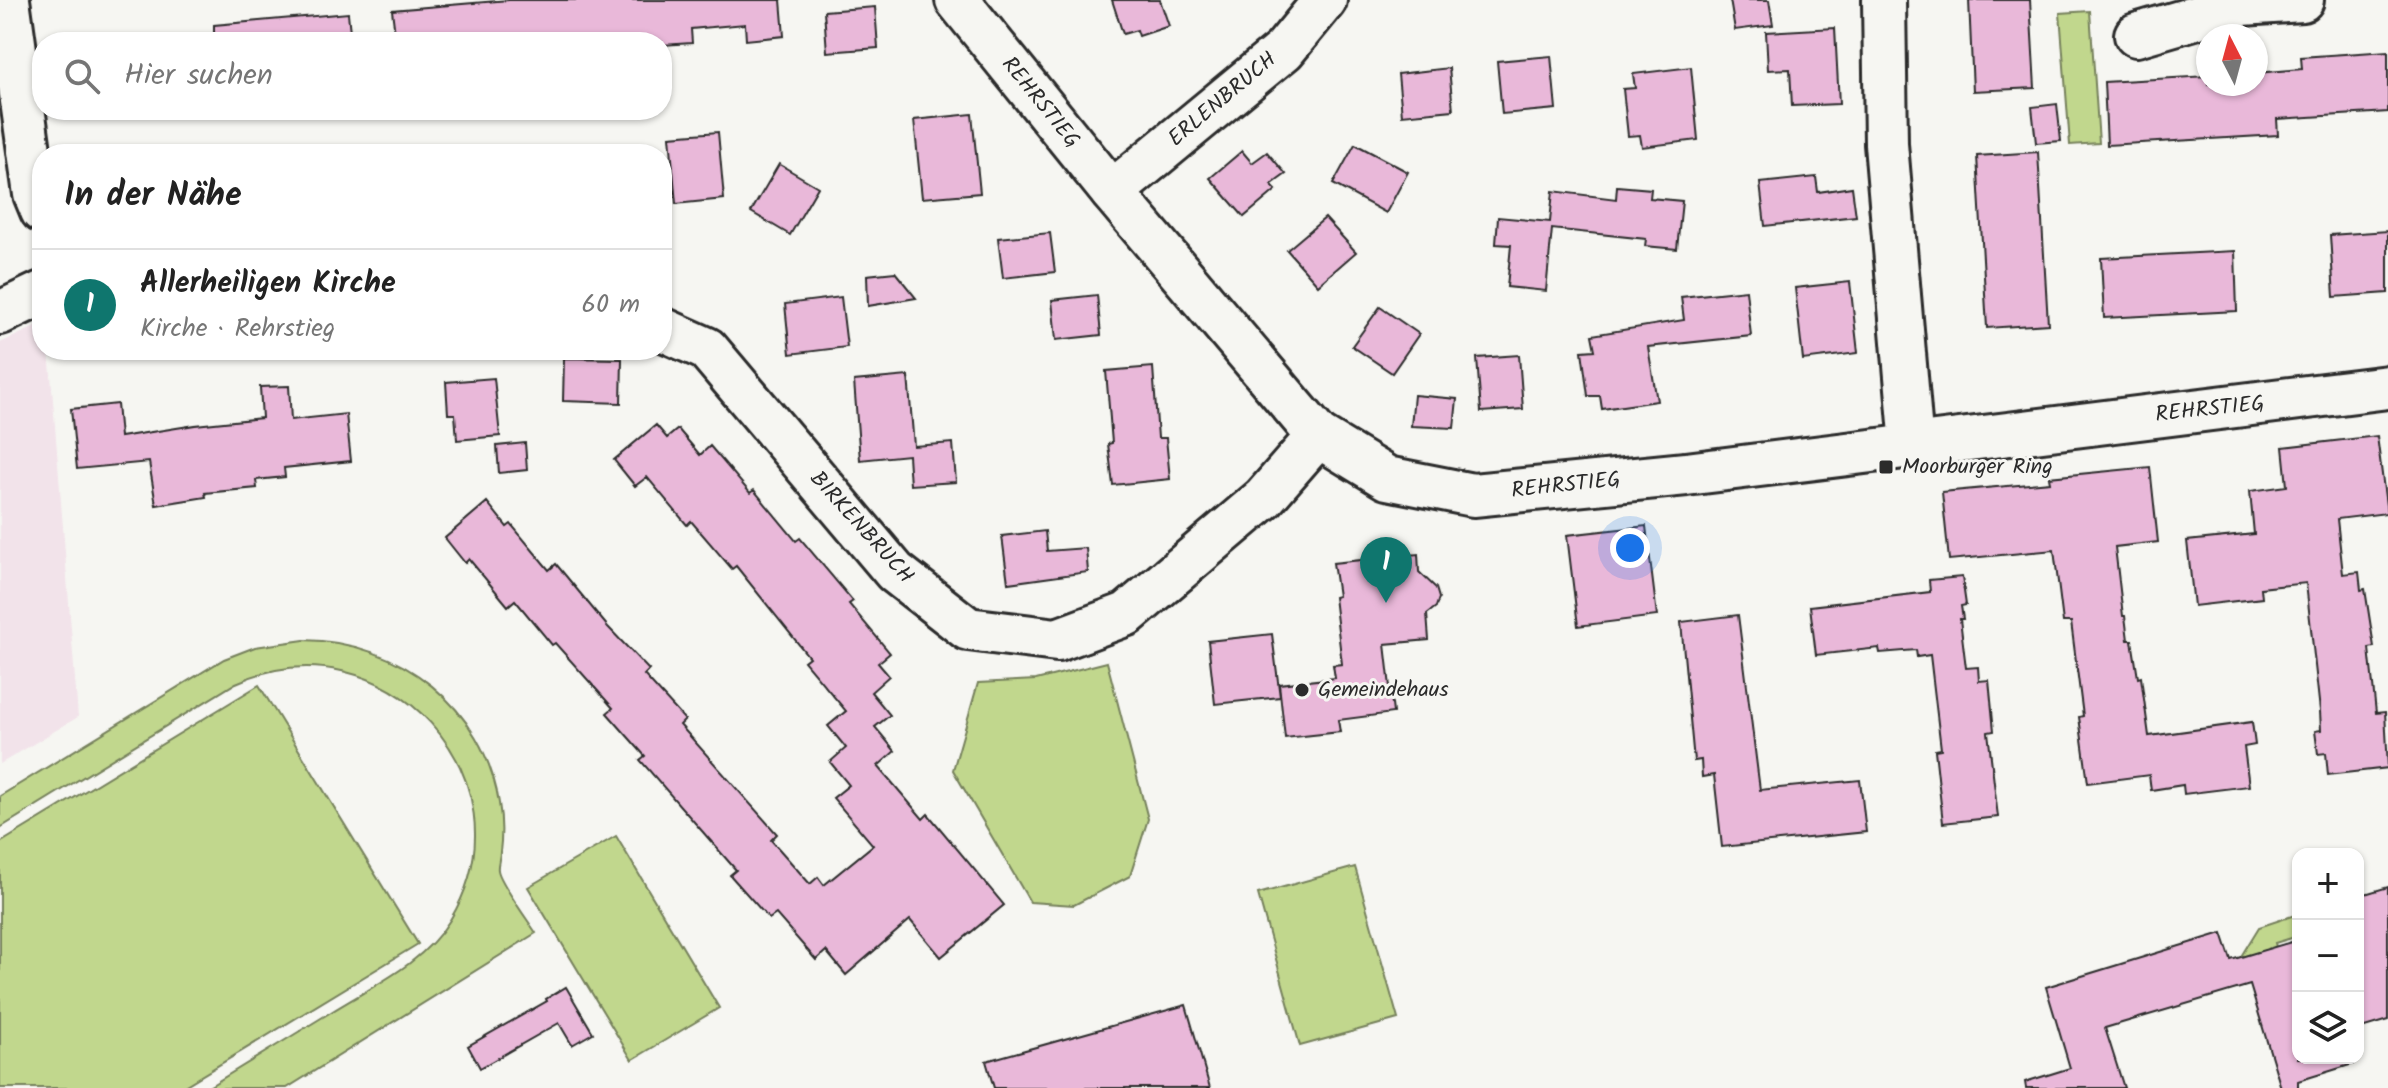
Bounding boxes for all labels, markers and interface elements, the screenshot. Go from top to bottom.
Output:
north arrow [2196,24,2268,96]
search box [32,32,672,120]
street label: ERLENBRUCH [1161,44,1285,156]
street label: REHRSTIEG [992,49,1088,157]
text: Hier suchen [124,52,273,100]
icon: search [60,54,104,98]
text: In der Nähe [64,169,242,223]
text: Allerheiligen Kirche [140,260,396,308]
text: 1 [86,284,94,326]
text: 60 m [581,284,640,326]
text: Kirche · Rehrstieg [140,308,335,350]
street label: REHRSTIEG [2154,387,2266,433]
place label: Moorburger Ring [1902,450,2053,485]
marker: Moorburger Ring [1877,458,1895,476]
street label: BIRKENBRUCH [800,463,922,593]
street label: REHRSTIEG [1510,463,1622,509]
your location [1610,528,1650,568]
pin: 1 [1360,537,1412,603]
place label: Gemeindehaus [1318,673,1449,708]
marker: Gemeindehaus [1293,681,1311,699]
map controls [2292,848,2364,1064]
button: + [2292,848,2364,920]
button: − [2292,920,2364,992]
button: layers [2292,992,2364,1064]

